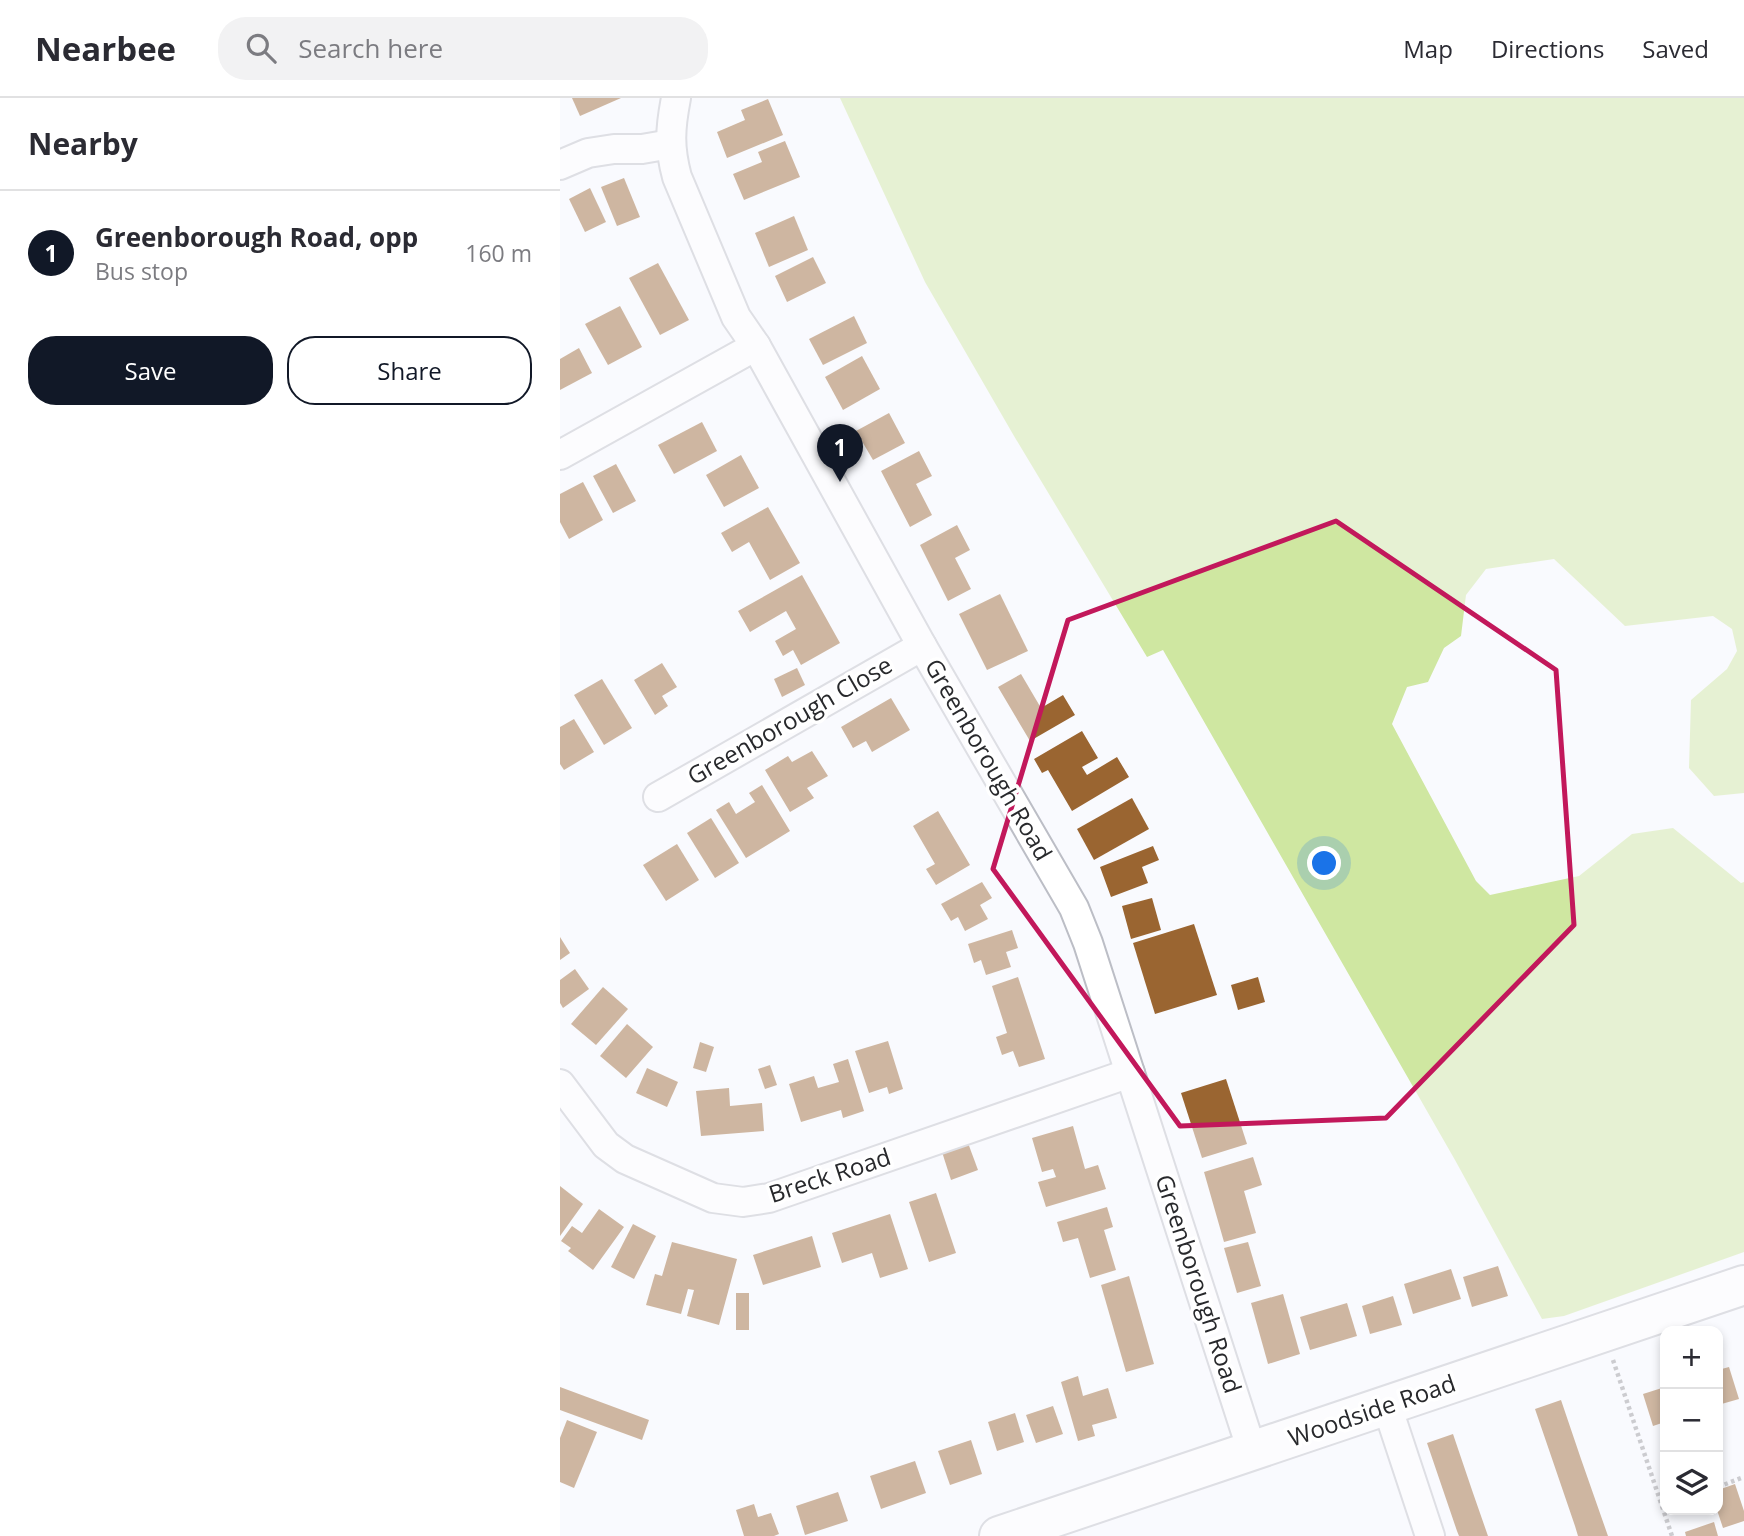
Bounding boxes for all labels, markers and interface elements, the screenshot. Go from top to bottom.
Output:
search box [218,17,708,80]
text: Nearbee [35,26,176,71]
icon: search [242,29,280,67]
text: Search here [298,30,443,66]
text: Map [1403,32,1453,65]
text: Directions [1491,32,1604,65]
text: Saved [1642,32,1709,65]
text: Nearby [28,123,138,164]
text: Greenborough Road, opp [95,219,418,255]
text: 1 [44,237,58,269]
text: 160 m [465,237,532,269]
text: Bus stop [95,255,188,287]
button: Save [28,336,273,405]
button: Share [287,336,532,405]
pin: 1 [817,424,863,482]
street label: Greenborough Close [681,648,898,792]
street label: Greenborough Road [918,652,1061,866]
your location [1307,846,1341,880]
street label: Breck Road [764,1139,895,1210]
street label: Greenborough Road [1148,1170,1250,1397]
map controls [1660,1326,1723,1515]
button: + [1660,1326,1723,1389]
street label: Woodside Road [1283,1366,1460,1454]
button: − [1660,1389,1723,1452]
button: layers [1660,1452,1723,1515]

